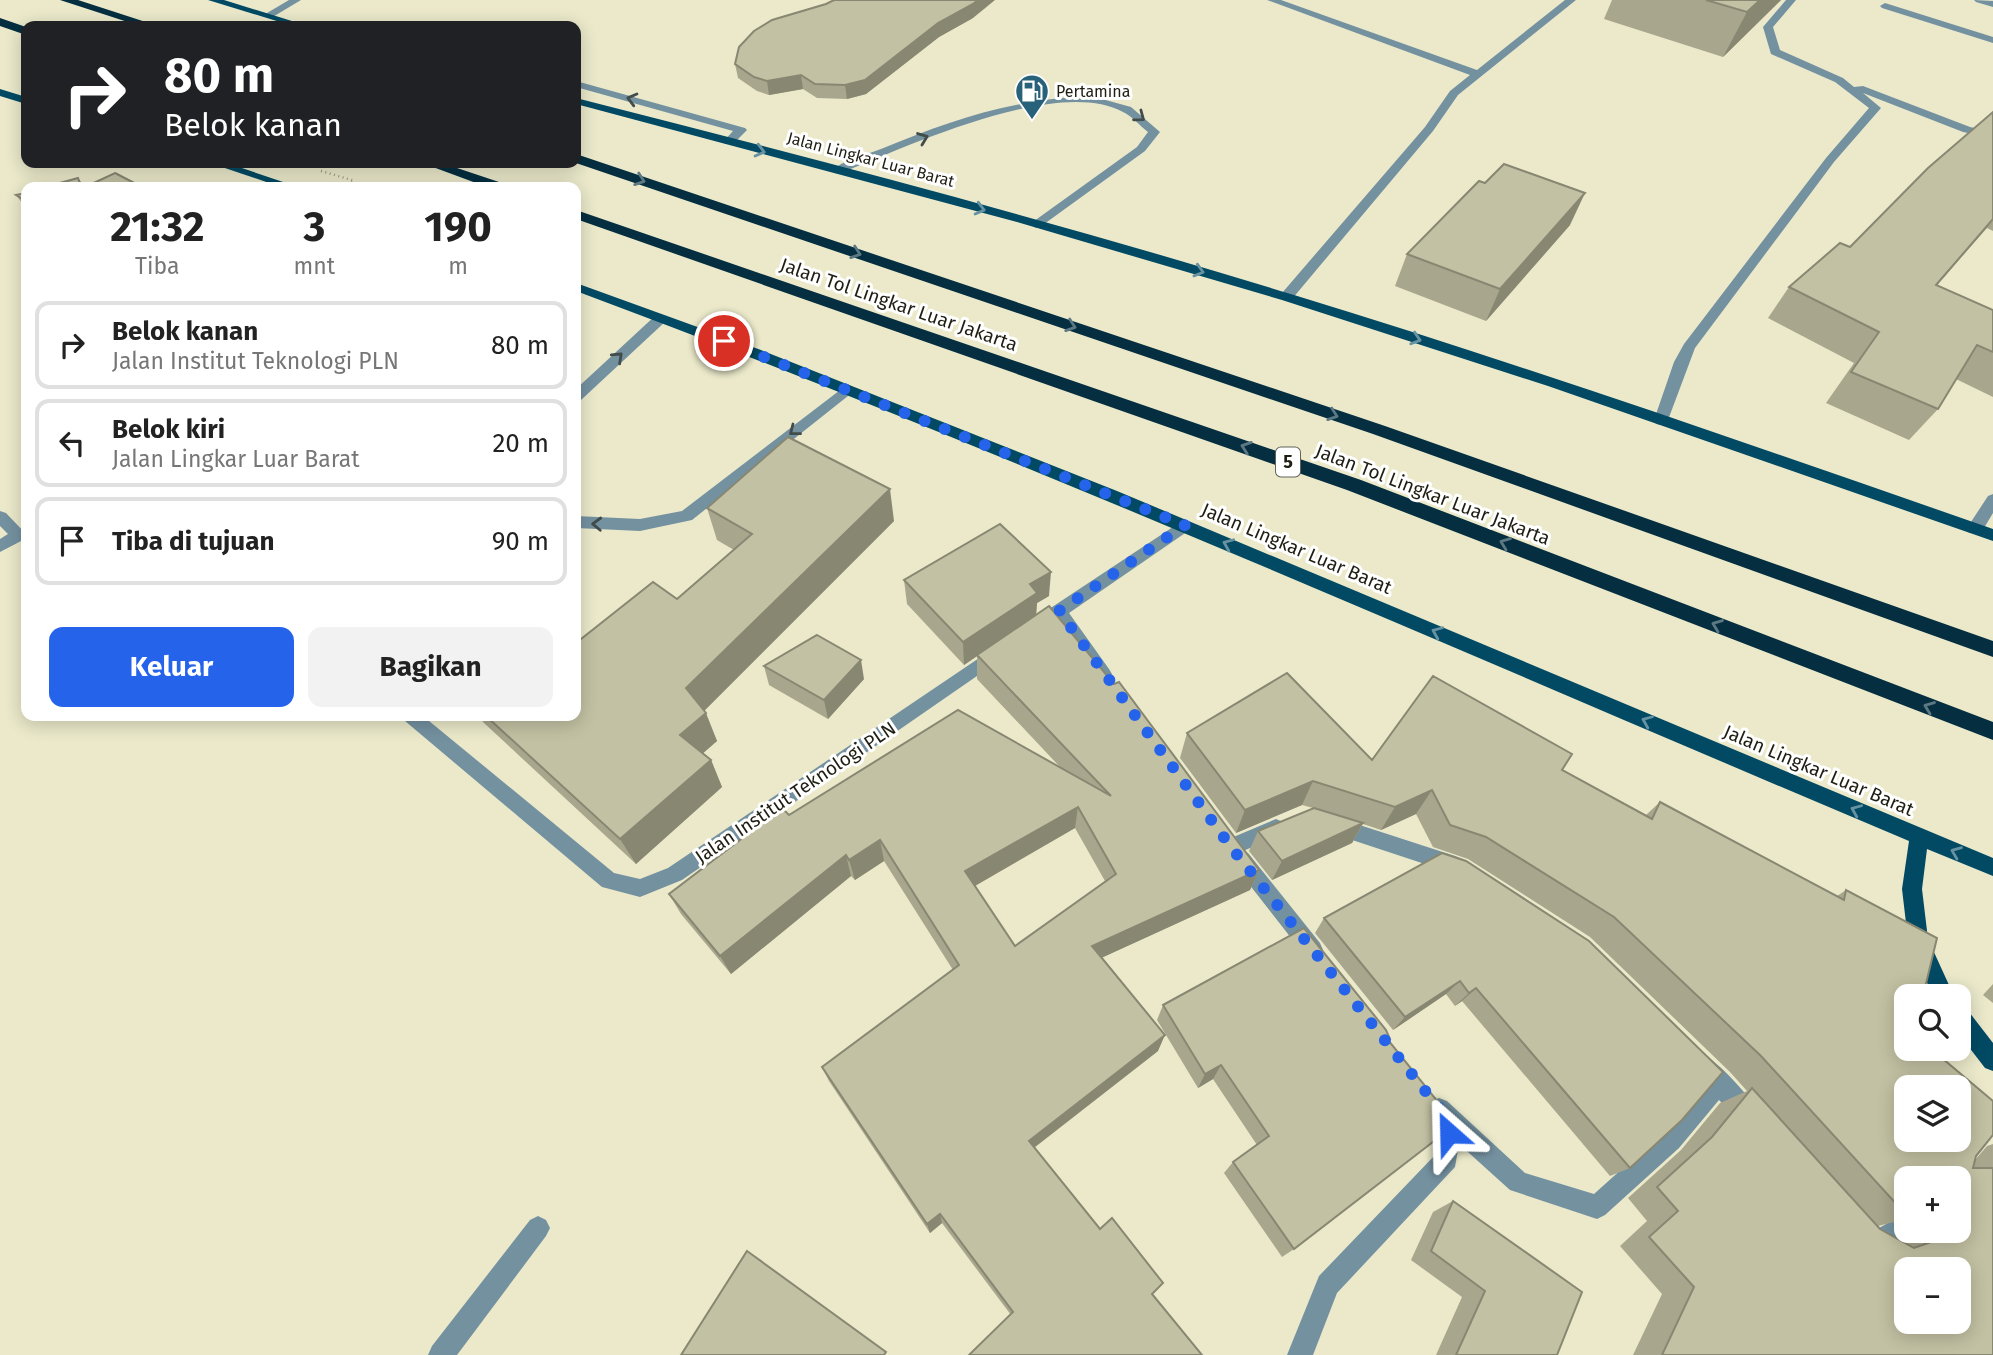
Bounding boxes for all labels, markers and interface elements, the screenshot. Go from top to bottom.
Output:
text: 80 m [164,46,274,105]
icon: right [49,49,140,140]
fuel station icon: Pertamina [1013,72,1051,121]
place label: Pertamina [1056,82,1130,101]
one-way arrow [626,93,638,107]
text: Belok kanan [164,106,342,144]
one-way arrow [1132,109,1144,121]
street label: Jalan Lingkar Luar Barat [785,128,957,191]
one-way arrow [917,132,929,146]
one-way arrow [754,143,766,157]
one-way arrow [634,172,646,186]
one-way arrow [974,201,986,216]
text: 21:32 [110,202,204,252]
text: 3 [303,202,325,252]
text: 190 [424,202,492,252]
one-way arrow [849,245,861,259]
text: Tiba [135,252,179,280]
text: mnt [294,252,335,280]
text: m [448,252,468,280]
street label: Jalan Tol Lingkar Luar Jakarta [777,253,1021,356]
one-way arrow [1193,263,1205,278]
pin [694,311,754,371]
text: Belok kanan [112,316,258,347]
one-way arrow [1065,318,1077,332]
icon: arrive [705,322,743,360]
icon: right [53,326,91,364]
text: 80 m [491,330,549,361]
one-way arrow [1409,331,1421,345]
text: Jalan Institut Teknologi PLN [112,347,399,375]
one-way arrow [610,353,623,366]
one-way arrow [1327,407,1339,421]
text: Belok kiri [112,414,225,445]
one-way arrow [790,423,802,436]
icon: left [53,424,91,462]
text: 20 m [492,428,549,459]
street label: Jalan Tol Lingkar Luar Jakarta [1312,439,1553,550]
one-way arrow [1240,441,1252,455]
text: Jalan Lingkar Luar Barat [112,445,360,473]
road number: 5 [1276,448,1300,476]
street label: Jalan Lingkar Luar Barat [1198,498,1396,599]
one-way arrow [591,516,602,531]
icon: arrive [53,522,91,560]
text: Tiba di tujuan [112,526,274,557]
text: 90 m [492,526,549,557]
one-way arrow [1499,537,1511,551]
one-way arrow [1223,538,1235,552]
one-way arrow [1712,619,1724,633]
button: Keluar [49,627,294,707]
button: Bagikan [308,627,553,707]
one-way arrow [1432,627,1444,641]
one-way arrow [1924,701,1936,715]
one-way arrow [1642,716,1654,730]
street label: Jalan Institut Teknologi PLN [691,717,900,868]
street label: Jalan Lingkar Luar Barat [1720,720,1918,821]
one-way arrow [1851,804,1864,818]
one-way arrow [1951,846,1963,860]
map controls [1894,984,1971,1334]
button: search [1894,984,1971,1061]
button: layers [1894,1075,1971,1152]
position arrow [1412,1096,1486,1170]
button: + [1894,1166,1971,1243]
button: − [1894,1257,1971,1334]

